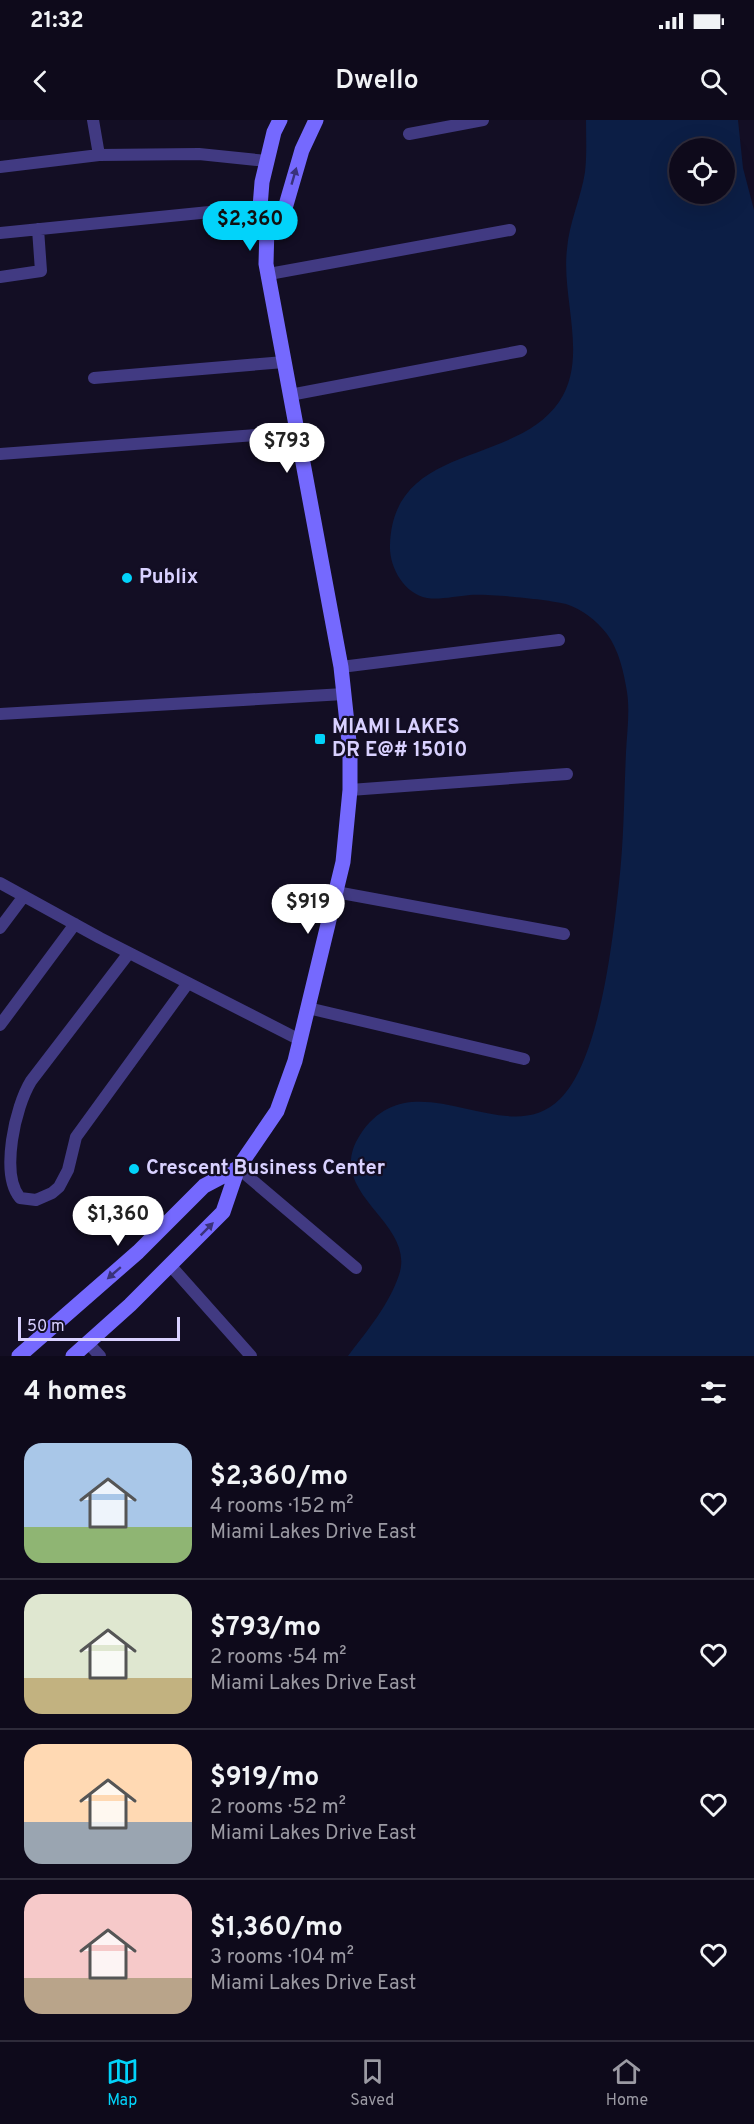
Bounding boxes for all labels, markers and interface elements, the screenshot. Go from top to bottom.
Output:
text: 21:32 [30,8,84,35]
text: Dwello [335,64,419,98]
icon: back [24,65,57,98]
icon: search [697,65,730,98]
map controls [669,138,735,204]
button: locate [669,138,735,204]
one-way arrow [290,167,299,185]
pin: $2,360 [201,201,299,252]
text: $2,360 [217,207,283,233]
pin: $793 [251,423,323,474]
text: $793 [263,429,311,455]
place label: Publix [139,565,198,591]
marker: Publix [120,571,134,585]
place label: MIAMI LAKES DR E@# 15010 [332,715,467,764]
marker: MIAMI LAKES DR E@# 15010 [313,732,327,746]
pin: $919 [272,884,344,935]
text: $919 [286,890,330,916]
place label: Crescent Business Center [146,1156,386,1182]
marker: Crescent Business Center [127,1162,141,1176]
pin: $1,360 [69,1196,167,1247]
text: $1,360 [87,1202,149,1228]
one-way arrow [199,1222,213,1236]
one-way arrow [106,1266,121,1280]
scale bar [18,1314,180,1342]
text: 50 m [27,1317,65,1337]
text: 4 homes [24,1376,127,1409]
icon: filters [697,1376,730,1409]
text: $2,360/mo [210,1461,348,1494]
icon: home [72,1467,144,1539]
icon: heart [697,1487,730,1520]
text: 4 rooms · 152 m² [210,1494,354,1520]
text: Miami Lakes Drive East [210,1520,416,1546]
text: $793/mo [210,1612,321,1645]
icon: home [72,1618,144,1690]
icon: heart [697,1638,730,1671]
text: 2 rooms · 54 m² [210,1645,347,1671]
text: Miami Lakes Drive East [210,1671,416,1697]
text: $919/mo [210,1762,319,1795]
icon: home [72,1768,144,1840]
icon: heart [697,1788,730,1821]
text: 2 rooms · 52 m² [210,1795,346,1821]
text: Miami Lakes Drive East [210,1821,416,1847]
text: $1,360/mo [210,1912,343,1945]
icon: home [72,1918,144,1990]
icon: heart [697,1938,730,1971]
text: 3 rooms · 104 m² [210,1945,354,1971]
text: Miami Lakes Drive East [210,1971,416,1997]
tab: Map [106,2055,139,2111]
tab: Saved [350,2055,394,2111]
tab: Home [606,2055,648,2111]

